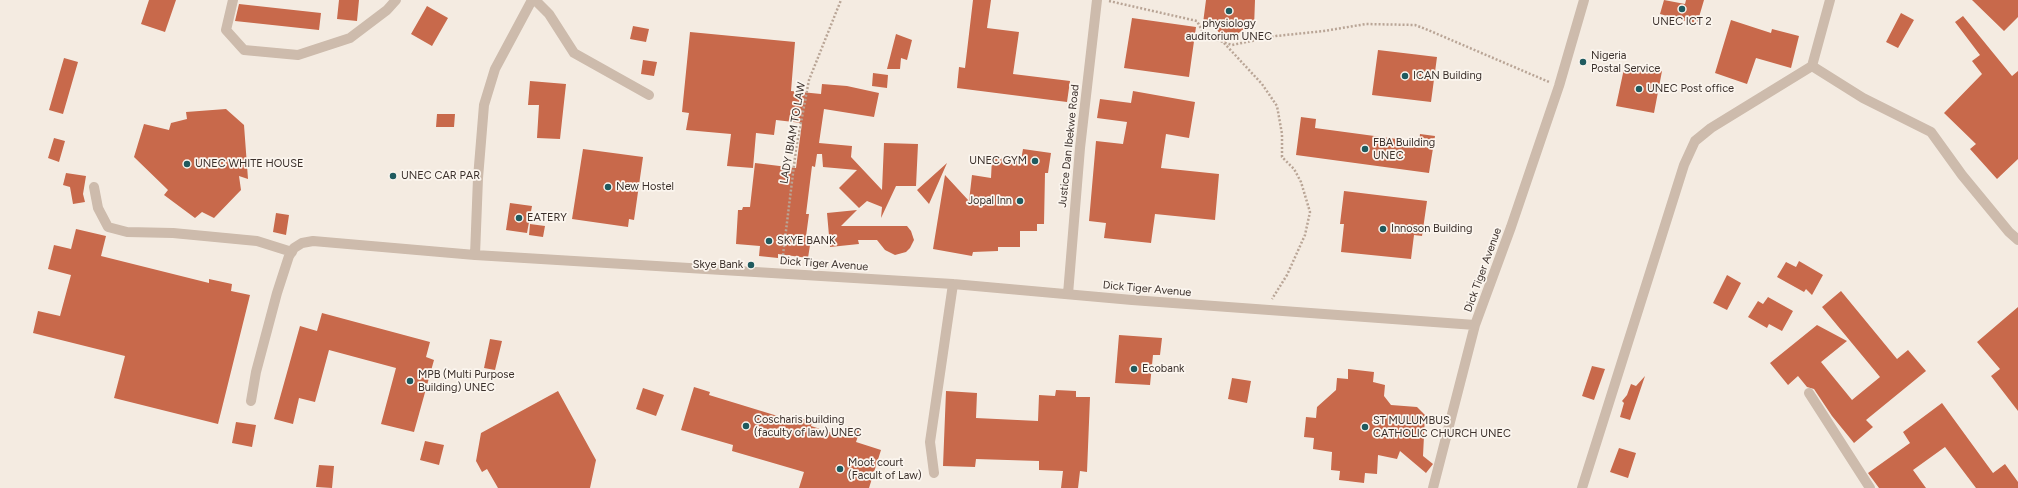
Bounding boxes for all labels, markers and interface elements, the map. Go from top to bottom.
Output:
marker: UNEC ICT 2 [1677,4,1687,14]
marker: physiology auditorium UNEC [1224,6,1234,16]
place label: UNEC ICT 2 [1652,15,1712,29]
place label: physiology auditorium UNEC [1186,17,1272,43]
place label: Nigeria Postal Service [1591,49,1660,75]
marker: Nigeria Postal Service [1578,57,1588,67]
place label: ICAN Building [1413,69,1482,83]
marker: ICAN Building [1400,71,1410,81]
street label: LADY IBIAM TO LAW [778,81,808,185]
place label: UNEC Post office [1647,82,1734,96]
street label: Justice Dan Ibekwe Road [1056,84,1082,208]
marker: UNEC Post office [1634,84,1644,94]
place label: FBA Building UNEC [1373,136,1435,162]
marker: FBA Building UNEC [1360,144,1370,154]
place label: UNEC GYM [969,154,1027,168]
marker: UNEC GYM [1030,156,1040,166]
place label: UNEC WHITE HOUSE [195,157,303,171]
marker: UNEC WHITE HOUSE [182,159,192,169]
place label: UNEC CAR PAR [401,169,480,183]
marker: UNEC CAR PAR [388,171,398,181]
place label: New Hostel [616,180,674,194]
marker: New Hostel [603,182,613,192]
place label: Jopal Inn [967,194,1012,208]
marker: Jopal Inn [1015,196,1025,206]
place label: EATERY [527,211,567,225]
marker: EATERY [514,213,524,223]
place label: Innoson Building [1391,222,1472,236]
marker: Innoson Building [1378,224,1388,234]
street label: Dick Tiger Avenue [1462,226,1504,314]
place label: SKYE BANK [777,234,836,248]
marker: SKYE BANK [764,236,774,246]
street label: Dick Tiger Avenue [779,254,869,274]
place label: Skye Bank [693,258,743,272]
marker: Skye Bank [746,260,756,270]
street label: Dick Tiger Avenue [1102,279,1192,299]
place label: Ecobank [1142,362,1184,376]
marker: Ecobank [1129,364,1139,374]
place label: MPB (Multi Purpose Building) UNEC [418,368,514,394]
marker: MPB (Multi Purpose Building) UNEC [405,376,415,386]
place label: Coscharis building (faculty of law) UNEC [754,413,862,439]
place label: ST MULUMBUS CATHOLIC CHURCH UNEC [1373,414,1511,440]
marker: Coscharis building (faculty of law) UNEC [741,421,751,431]
marker: ST MULUMBUS CATHOLIC CHURCH UNEC [1360,422,1370,432]
place label: Moot court (Facult of Law) [848,456,922,482]
marker: Moot court (Facult of Law) [835,464,845,474]

